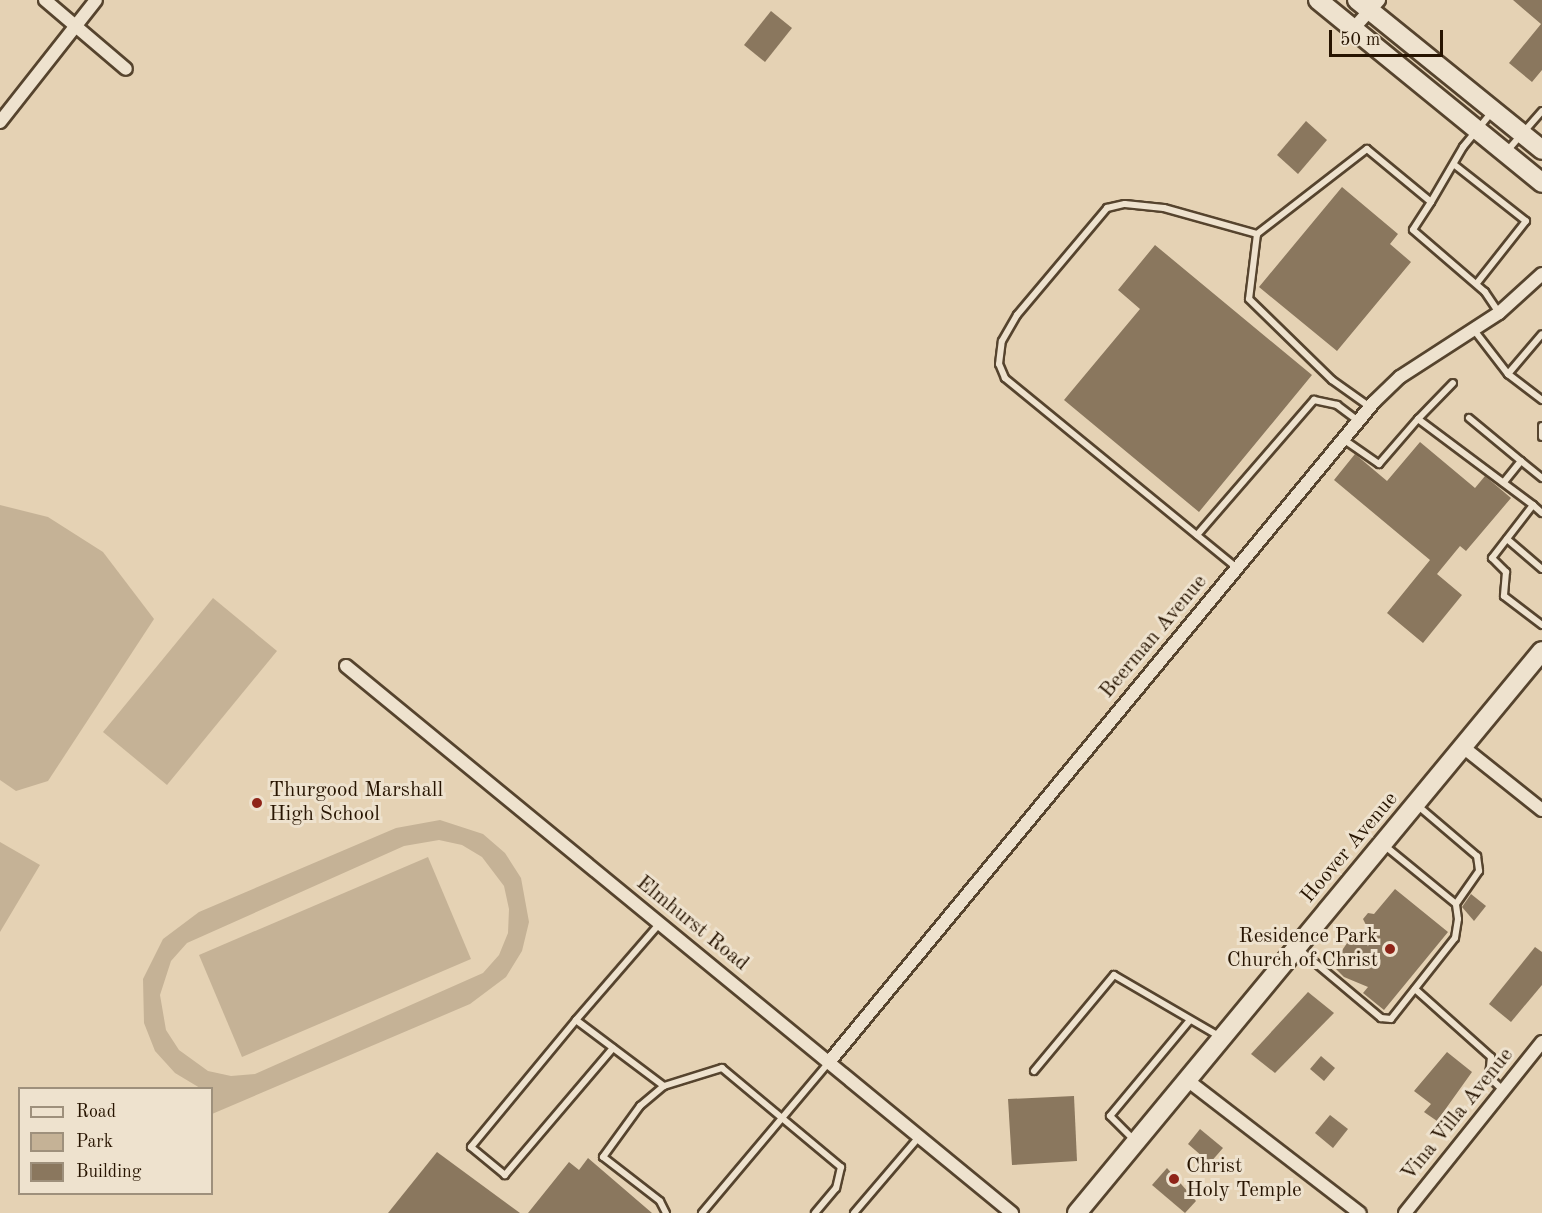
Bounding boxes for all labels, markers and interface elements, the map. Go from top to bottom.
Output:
scale bar [1332,18,1446,56]
text: 50 m [1340,31,1380,49]
street label: Beerman Avenue [1095,570,1213,704]
place label: Thurgood Marshall High School [269,778,443,828]
street label: Hoover Avenue [1296,787,1404,909]
marker: Thurgood Marshall High School [250,796,264,810]
street label: Elmhurst Road [631,871,753,977]
place label: Residence Park Church of Christ [1227,924,1378,974]
marker: Residence Park Church of Christ [1383,942,1397,956]
street label: Vina Villa Avenue [1397,1043,1519,1187]
legend [18,1087,213,1195]
text: Road [76,1103,116,1121]
text: Park [76,1133,113,1151]
place label: Christ Holy Temple [1186,1154,1302,1204]
text: Building [76,1163,141,1181]
marker: Christ Holy Temple [1167,1172,1181,1186]

